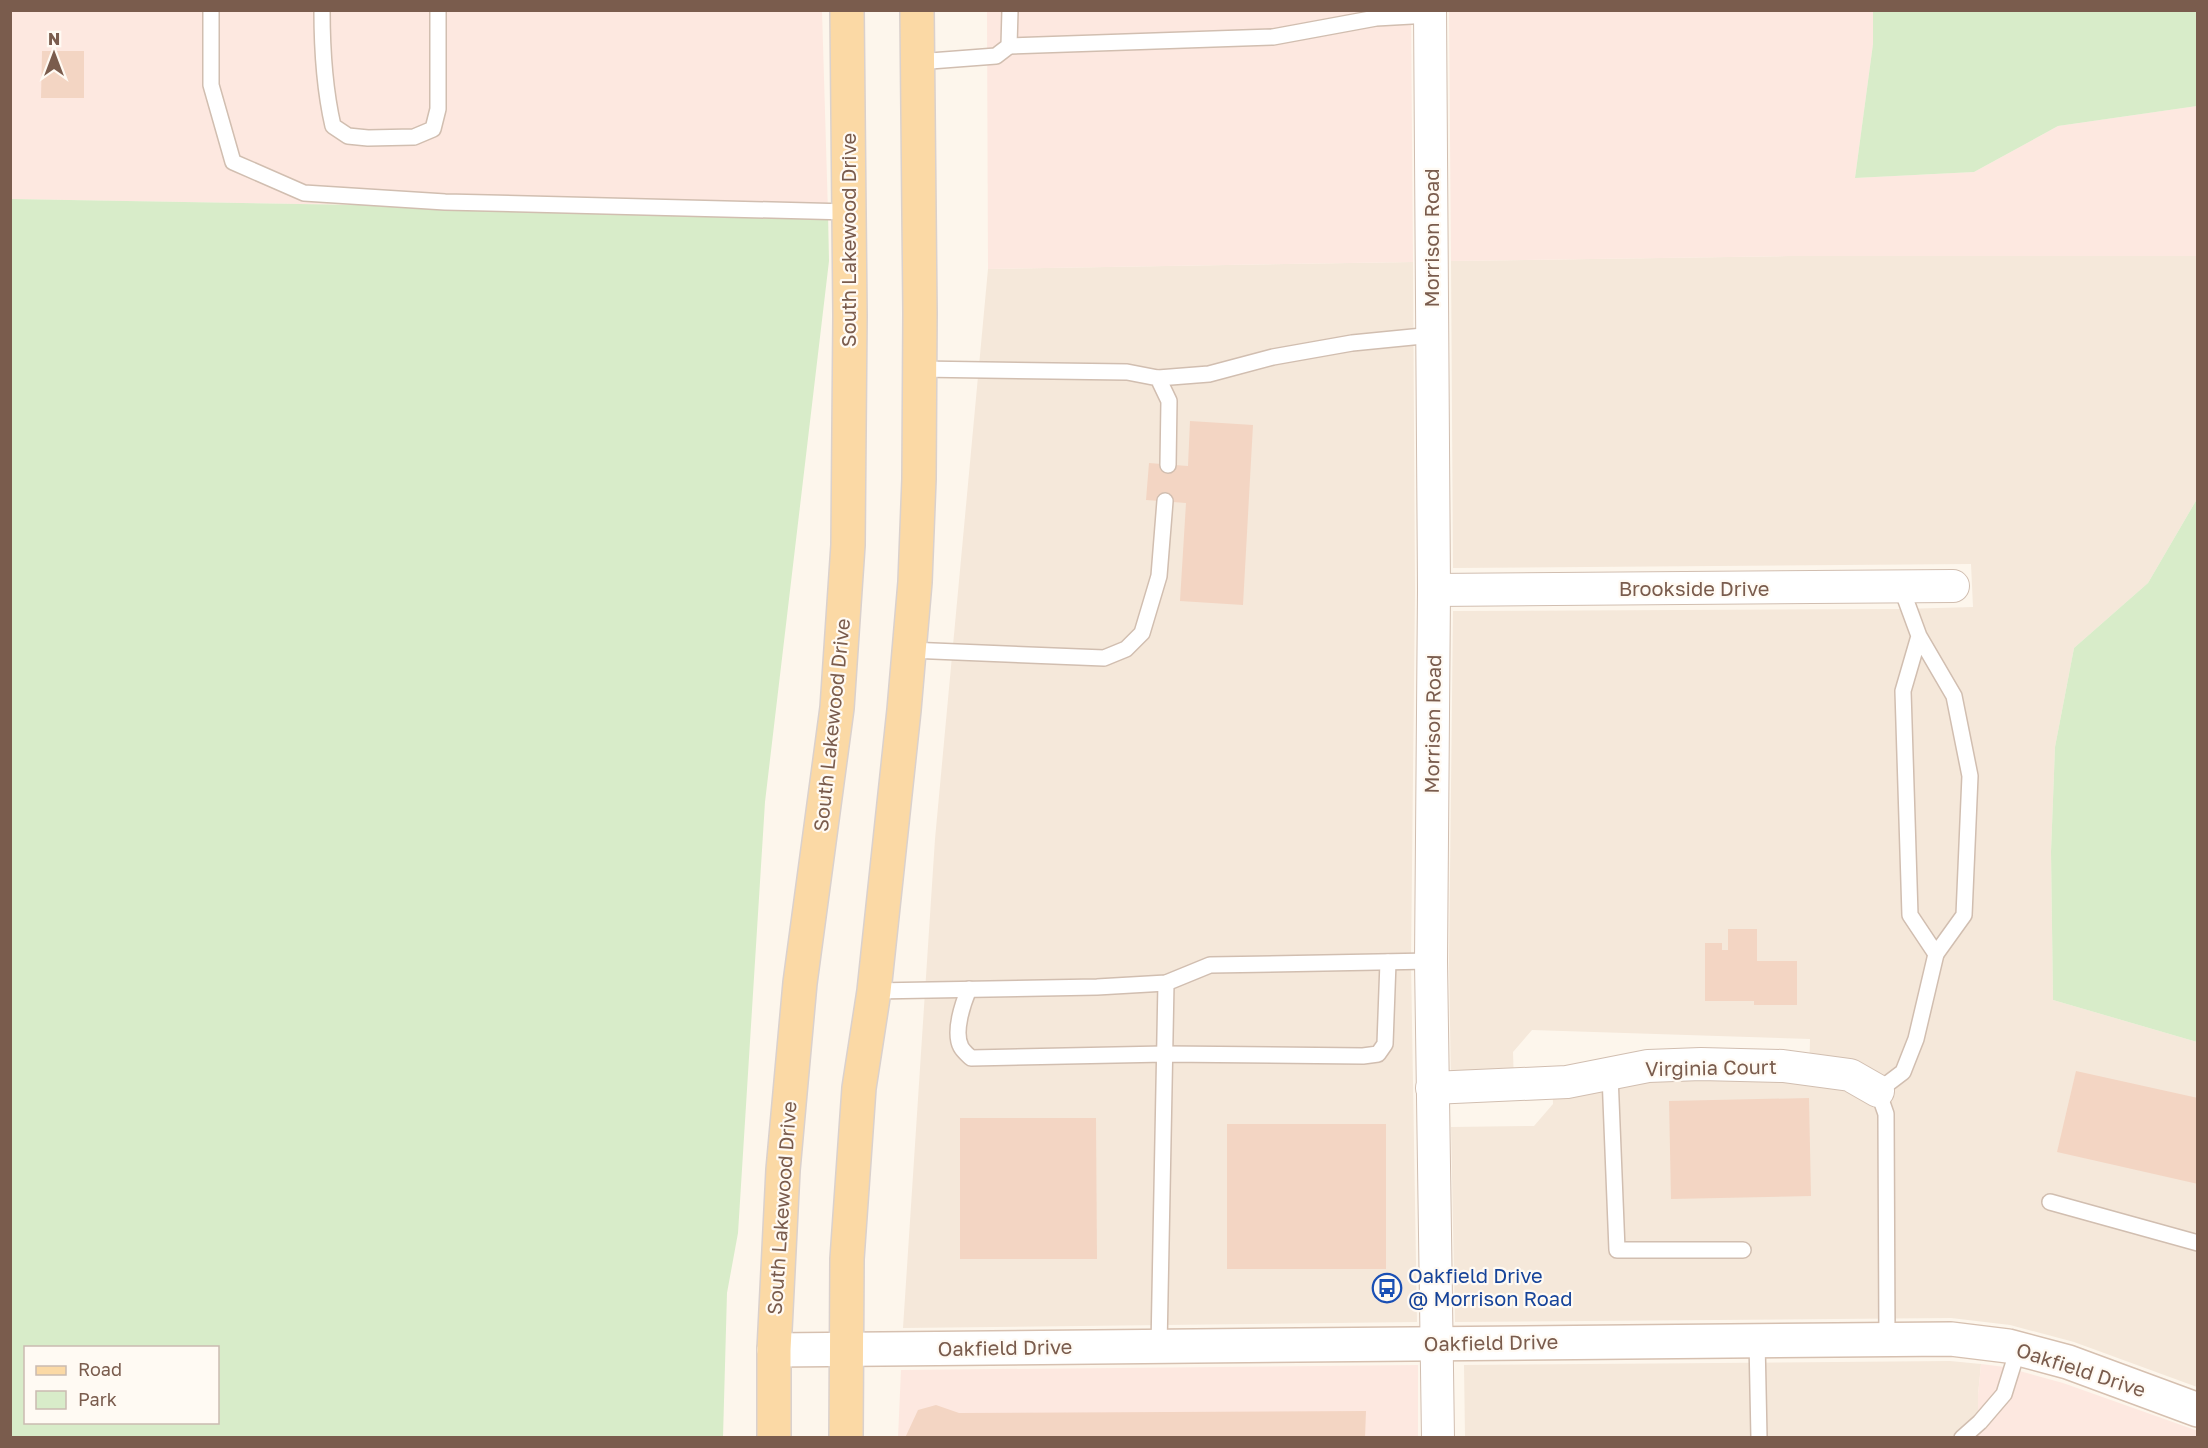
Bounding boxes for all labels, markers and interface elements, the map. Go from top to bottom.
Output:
north arrow [24,24,84,84]
text: N [48,29,60,49]
street label: South Lakewood Drive [836,133,860,347]
street label: Morrison Road [1419,168,1443,308]
street label: Brookside Drive [1619,576,1769,600]
street label: South Lakewood Drive [808,617,854,833]
street label: Morrison Road [1419,654,1445,794]
street label: Virginia Court [1645,1054,1777,1080]
street label: South Lakewood Drive [762,1100,800,1316]
place label: Oakfield Drive @ Morrison Road [1408,1263,1572,1310]
bus stop icon: Oakfield Drive @ Morrison Road [1371,1272,1403,1304]
street label: Oakfield Drive [1423,1329,1559,1355]
street label: Oakfield Drive [937,1334,1073,1360]
street label: Oakfield Drive [2014,1337,2149,1401]
legend [24,1346,219,1424]
text: Road [78,1358,122,1380]
text: Park [78,1388,117,1410]

